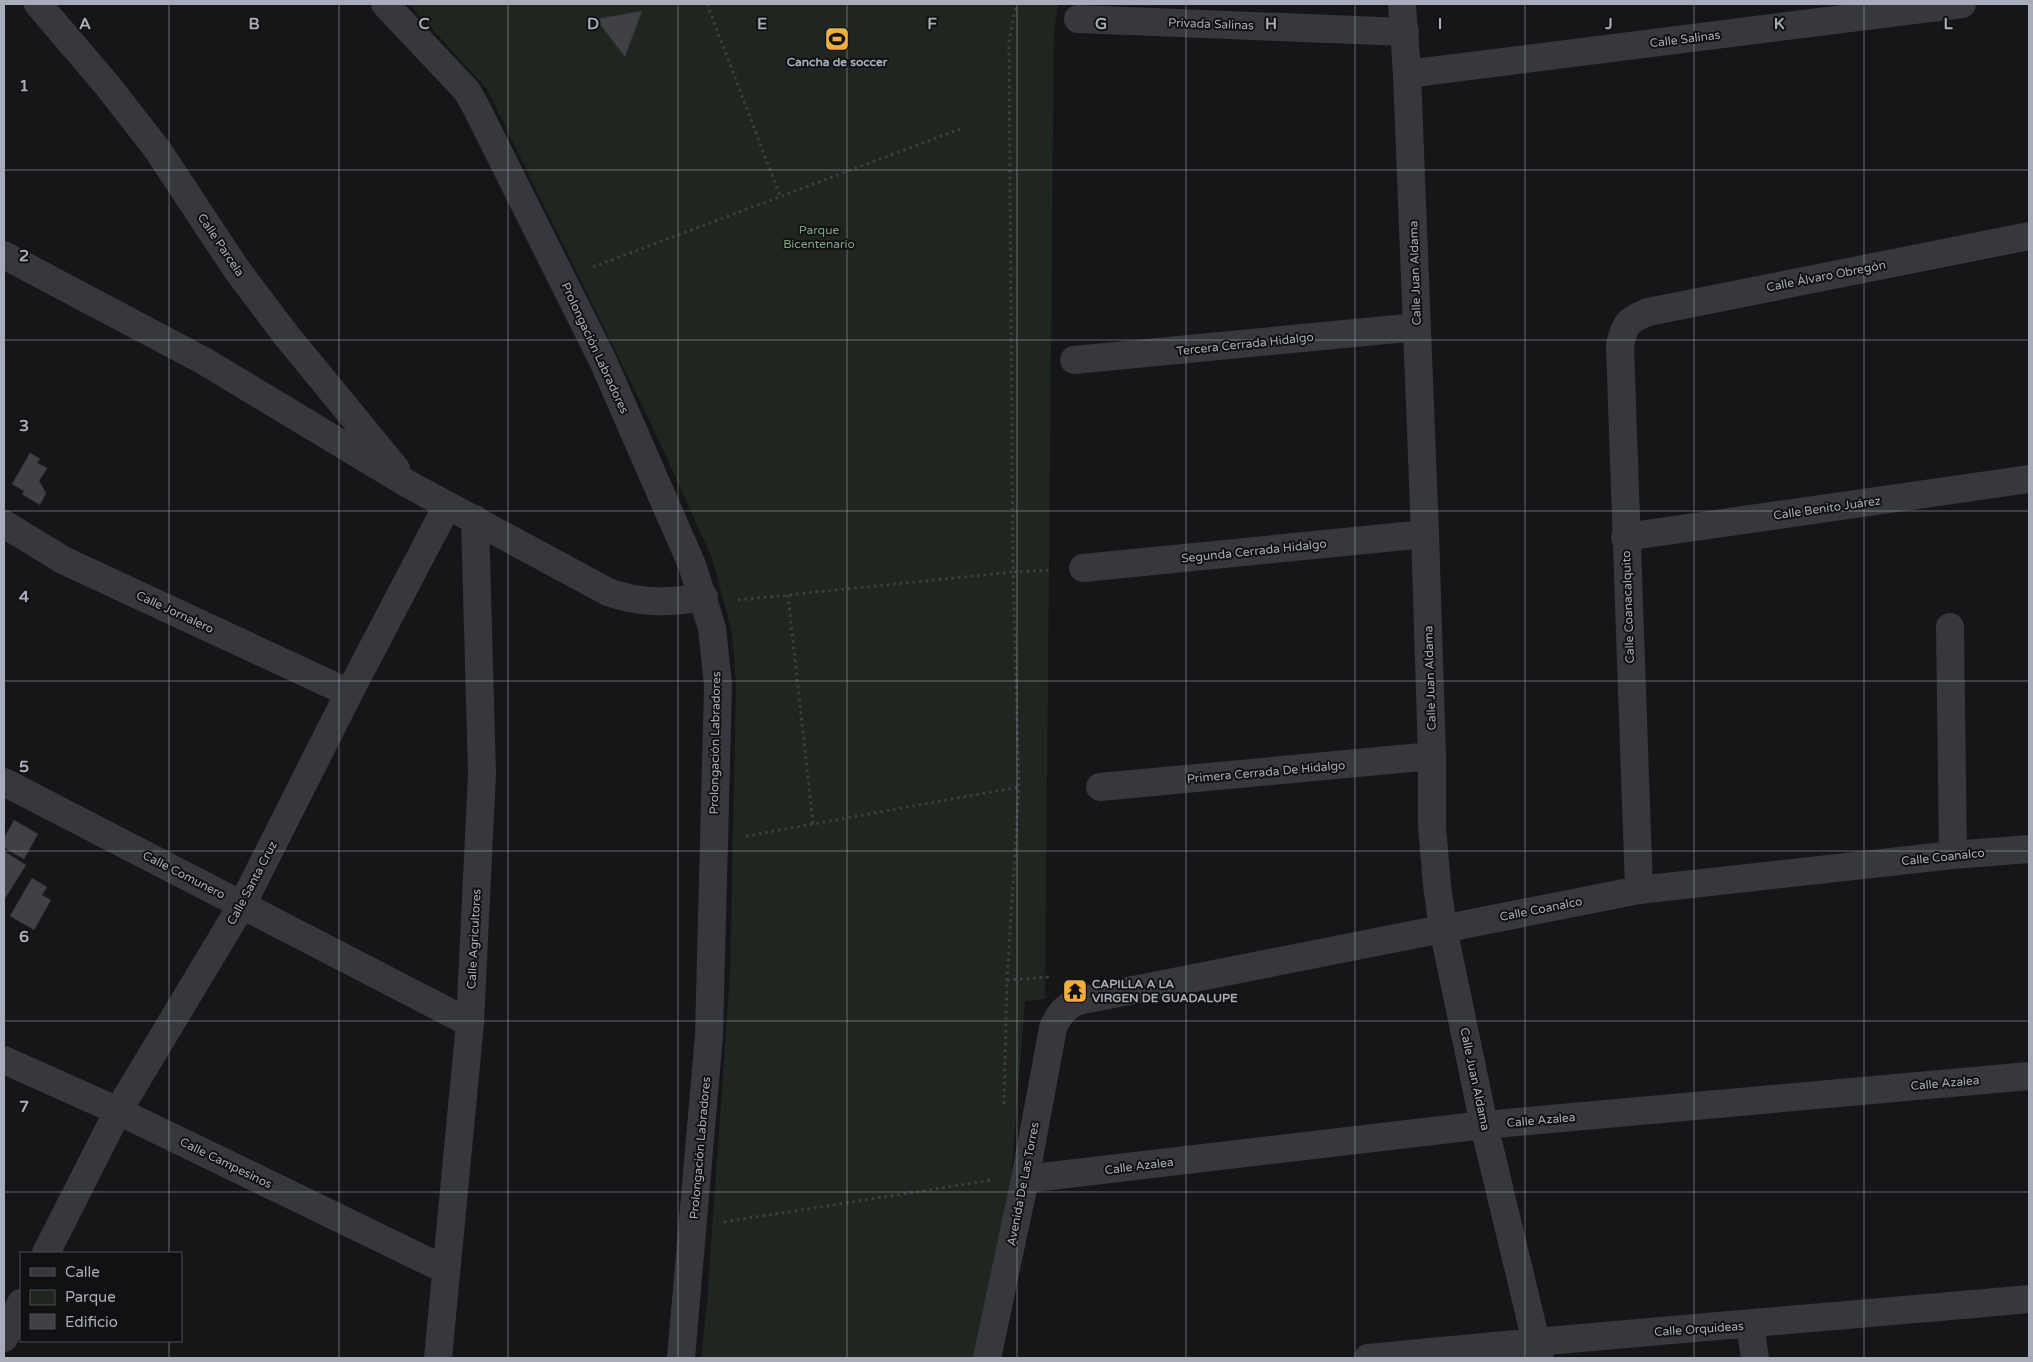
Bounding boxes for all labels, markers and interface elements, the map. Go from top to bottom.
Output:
text: A [79,14,91,34]
text: B [248,14,260,34]
text: C [418,14,430,34]
text: D [587,14,599,34]
text: E [757,14,767,34]
text: F [927,14,937,34]
text: G [1095,14,1107,34]
text: H [1265,14,1277,34]
text: I [1438,14,1442,34]
text: J [1604,14,1613,34]
text: K [1774,14,1785,34]
text: L [1943,14,1953,34]
street label: Privada Salinas [1168,16,1254,33]
sports icon: Cancha de soccer [824,26,850,52]
street label: Calle Salinas [1649,28,1721,50]
place label: Cancha de soccer [787,55,888,69]
text: 1 [19,76,29,96]
street label: Calle Parcela [195,211,247,279]
street label: Calle Juan Aldama [1406,220,1424,326]
park label: Parque Bicentenario [783,223,855,251]
text: 2 [19,246,29,266]
street label: Calle Álvaro Obregón [1765,258,1887,294]
street label: Prolongación Labradores [558,280,632,416]
street label: Tercera Cerrada Hidalgo [1176,330,1314,358]
text: 3 [19,416,29,436]
street label: Calle Benito Juárez [1773,494,1882,522]
street label: Segunda Cerrada Hidalgo [1181,536,1327,566]
street label: Calle Coanacalquito [1619,550,1637,664]
text: 4 [19,587,29,607]
street label: Calle Jornalero [134,588,216,636]
street label: Calle Juan Aldama [1421,625,1439,731]
street label: Prolongación Labradores [707,671,723,815]
text: 5 [19,757,29,777]
street label: Primera Cerrada De Hidalgo [1186,758,1346,786]
street label: Calle Santa Cruz [224,839,280,927]
street label: Calle Coanalco [1901,846,1985,868]
street label: Calle Comunero [140,848,228,902]
street label: Calle Agricultores [464,888,484,990]
street label: Calle Coanalco [1499,894,1583,924]
text: 6 [19,927,29,947]
place label: CAPILLA A LA VIRGEN DE GUADALUPE [1092,977,1238,1005]
temple icon: CAPILLA A LA VIRGEN DE GUADALUPE [1062,978,1088,1004]
street label: Calle Juan Aldama [1457,1026,1493,1132]
street label: Calle Azalea [1910,1073,1980,1093]
street label: Prolongación Labradores [687,1076,713,1220]
text: 7 [19,1097,29,1117]
street label: Calle Azalea [1506,1110,1576,1130]
street label: Avenida De Las Torres [1004,1121,1042,1247]
street label: Calle Campesinos [178,1135,274,1191]
street label: Calle Azalea [1104,1155,1174,1177]
legend [20,1252,182,1342]
text: Calle [65,1263,100,1281]
text: Parque [65,1288,116,1306]
text: Edificio [65,1313,118,1331]
street label: Calle Orquídeas [1654,1319,1744,1339]

